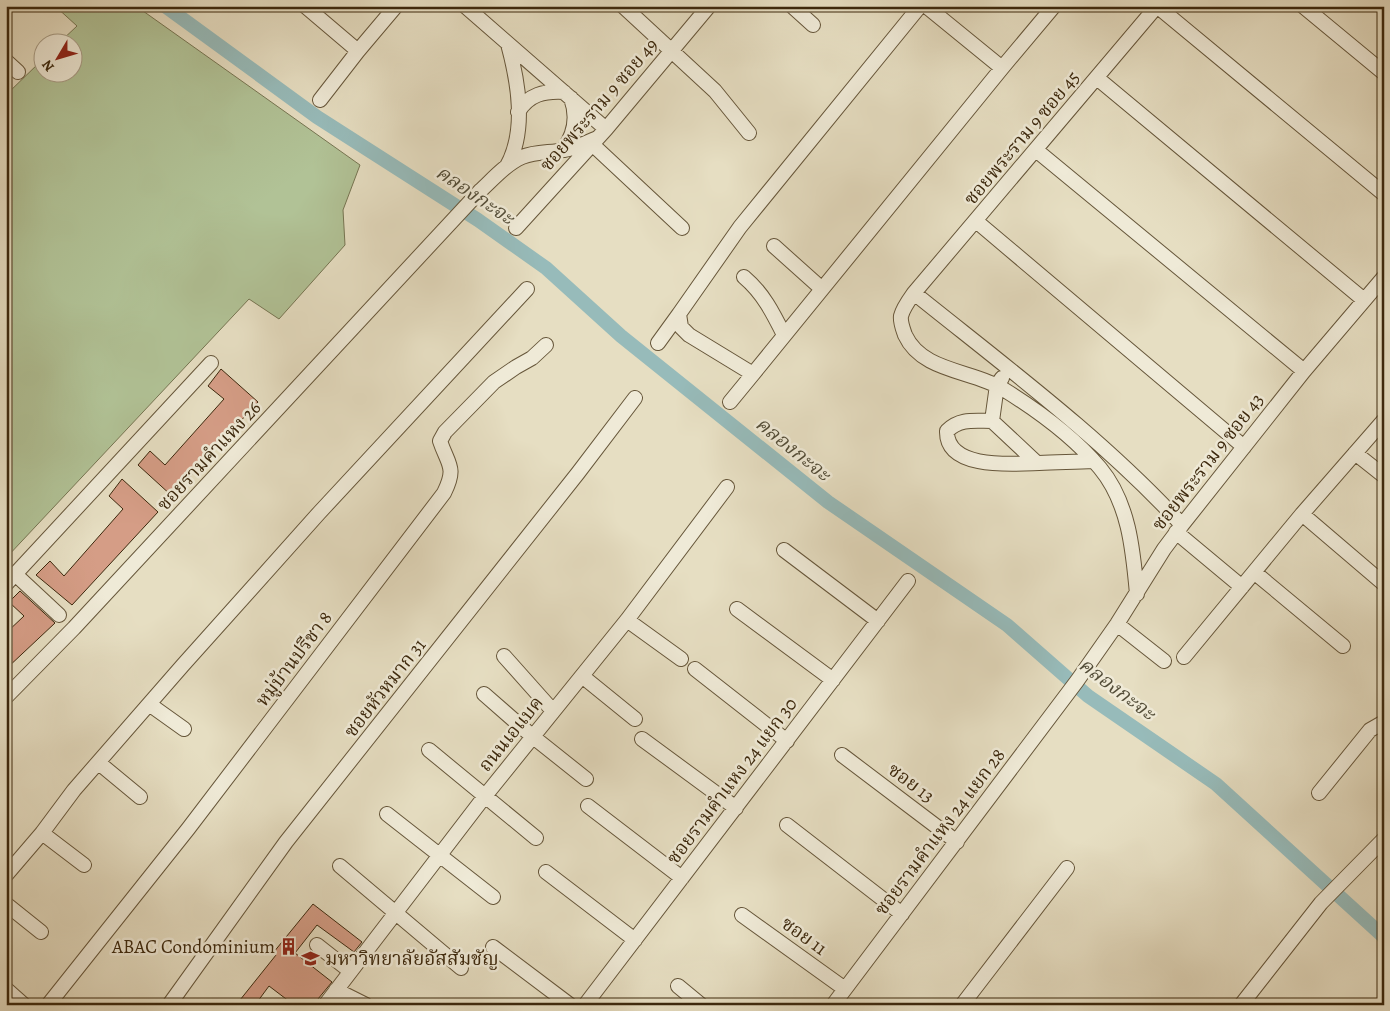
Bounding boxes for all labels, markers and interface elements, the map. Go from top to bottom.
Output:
north arrow [32,32,82,82]
street label: ซอยพระราม 9 ซอย 49 [534,33,664,177]
text: N [38,56,59,76]
street label: ซอยพระราม 9 ซอย 45 [958,65,1086,211]
water label: คลองกะจะ [431,159,521,232]
street label: ซอยพระราม 9 ซอย 43 [1146,388,1270,536]
street label: ซอยรามคำแหง 26 [151,395,267,517]
water label: คลองกะจะ [750,410,838,489]
street label: หมู่บ้านปรีชา 8 [250,606,338,712]
street label: ซอยหัวหมาก 31 [338,633,432,743]
water label: คลองกะจะ [1073,651,1163,728]
street label: ถนนเอแบค [472,691,550,777]
street label: ซอยรามคำแหง 24 แยก 30 [661,692,803,870]
street label: ซอยรามคำแหง 24 แยก 28 [869,743,1011,921]
street label: ซอย 13 [882,757,940,809]
street label: ซอย 11 [776,911,833,962]
place label: ABAC Condominium [111,934,275,960]
building icon: ABAC Condominium [279,937,299,957]
place label: มหาวิทยาลัยอัสสัมชัญ [325,946,499,972]
school or university icon: มหาวิทยาลัยอัสสัมชัญ [301,949,321,969]

